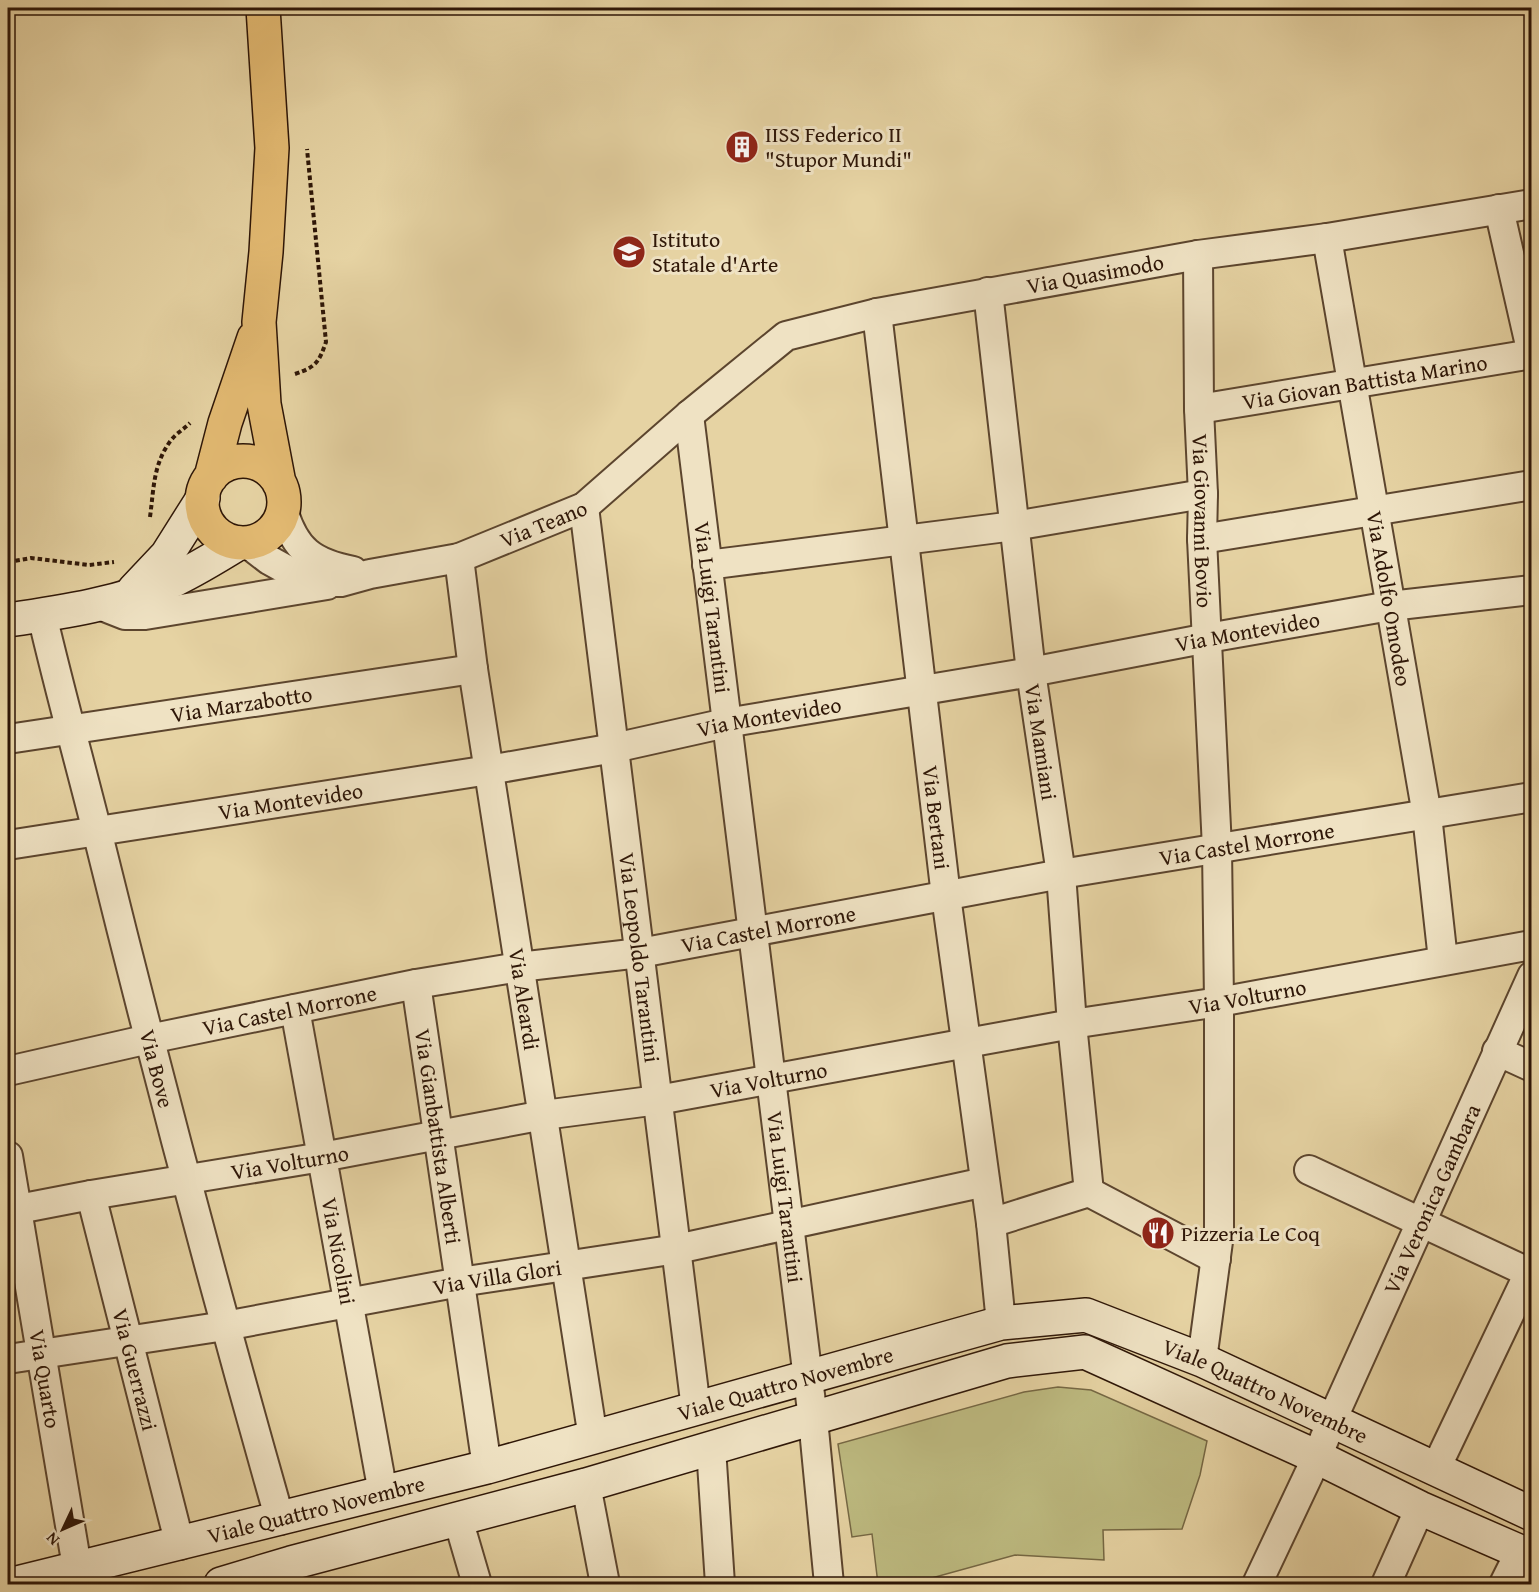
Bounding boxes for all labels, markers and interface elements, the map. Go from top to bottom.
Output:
place label: IISS Federico II "Stupor Mundi" [765,118,912,175]
building icon: IISS Federico II "Stupor Mundi" [724,129,760,165]
place label: Istituto Statale d'Arte [652,223,778,280]
school or university icon: Istituto Statale d'Arte [611,234,647,270]
street label: Via Quasimodo [1024,246,1166,302]
street label: Via Giovan Battista Marino [1240,346,1490,418]
street label: Via Giovanni Bovio [1184,433,1221,609]
street label: Via Teano [495,491,592,556]
street label: Via Adolfo Omodeo [1359,508,1420,689]
street label: Via Luigi Tarantini [686,520,739,695]
street label: Via Montevideo [1173,603,1322,660]
street label: Via Marzabotto [168,677,314,730]
street label: Via Mamiani [1017,681,1066,802]
street label: Via Montevideo [694,688,844,745]
street label: Via Bertani [915,764,959,871]
street label: Via Montevideo [216,774,365,828]
street label: Via Castel Morrone [1157,814,1337,874]
street label: Via Leopoldo Tarantini [611,851,669,1064]
street label: Via Castel Morrone [678,897,858,961]
street label: Via Aleardi [501,946,548,1052]
street label: Via Volturno [1186,970,1309,1022]
street label: Via Castel Morrone [199,977,379,1044]
street label: Via Bove [132,1026,183,1111]
street label: Via Gianbattista Alberti [407,1026,470,1246]
street label: Via Volturno [707,1053,830,1106]
street label: Via Veronica Gambara [1375,1098,1489,1299]
street label: Via Luigi Tarantini [759,1109,812,1285]
street label: Via Volturno [229,1136,351,1188]
street label: Via Nicolini [314,1195,364,1307]
restaurant icon: Pizzeria Le Coq [1140,1215,1176,1251]
place label: Pizzeria Le Coq [1181,1217,1320,1249]
street label: Via Villa Glori [430,1251,564,1303]
street label: Via Guerrazzi [104,1305,166,1434]
street label: Via Quarto [21,1327,69,1431]
street label: Viale Quattro Novembre [1158,1330,1373,1451]
street label: Viale Quattro Novembre [674,1338,897,1429]
street label: Viale Quattro Novembre [204,1467,428,1551]
north arrow [33,1499,93,1559]
text: N [40,1527,65,1552]

